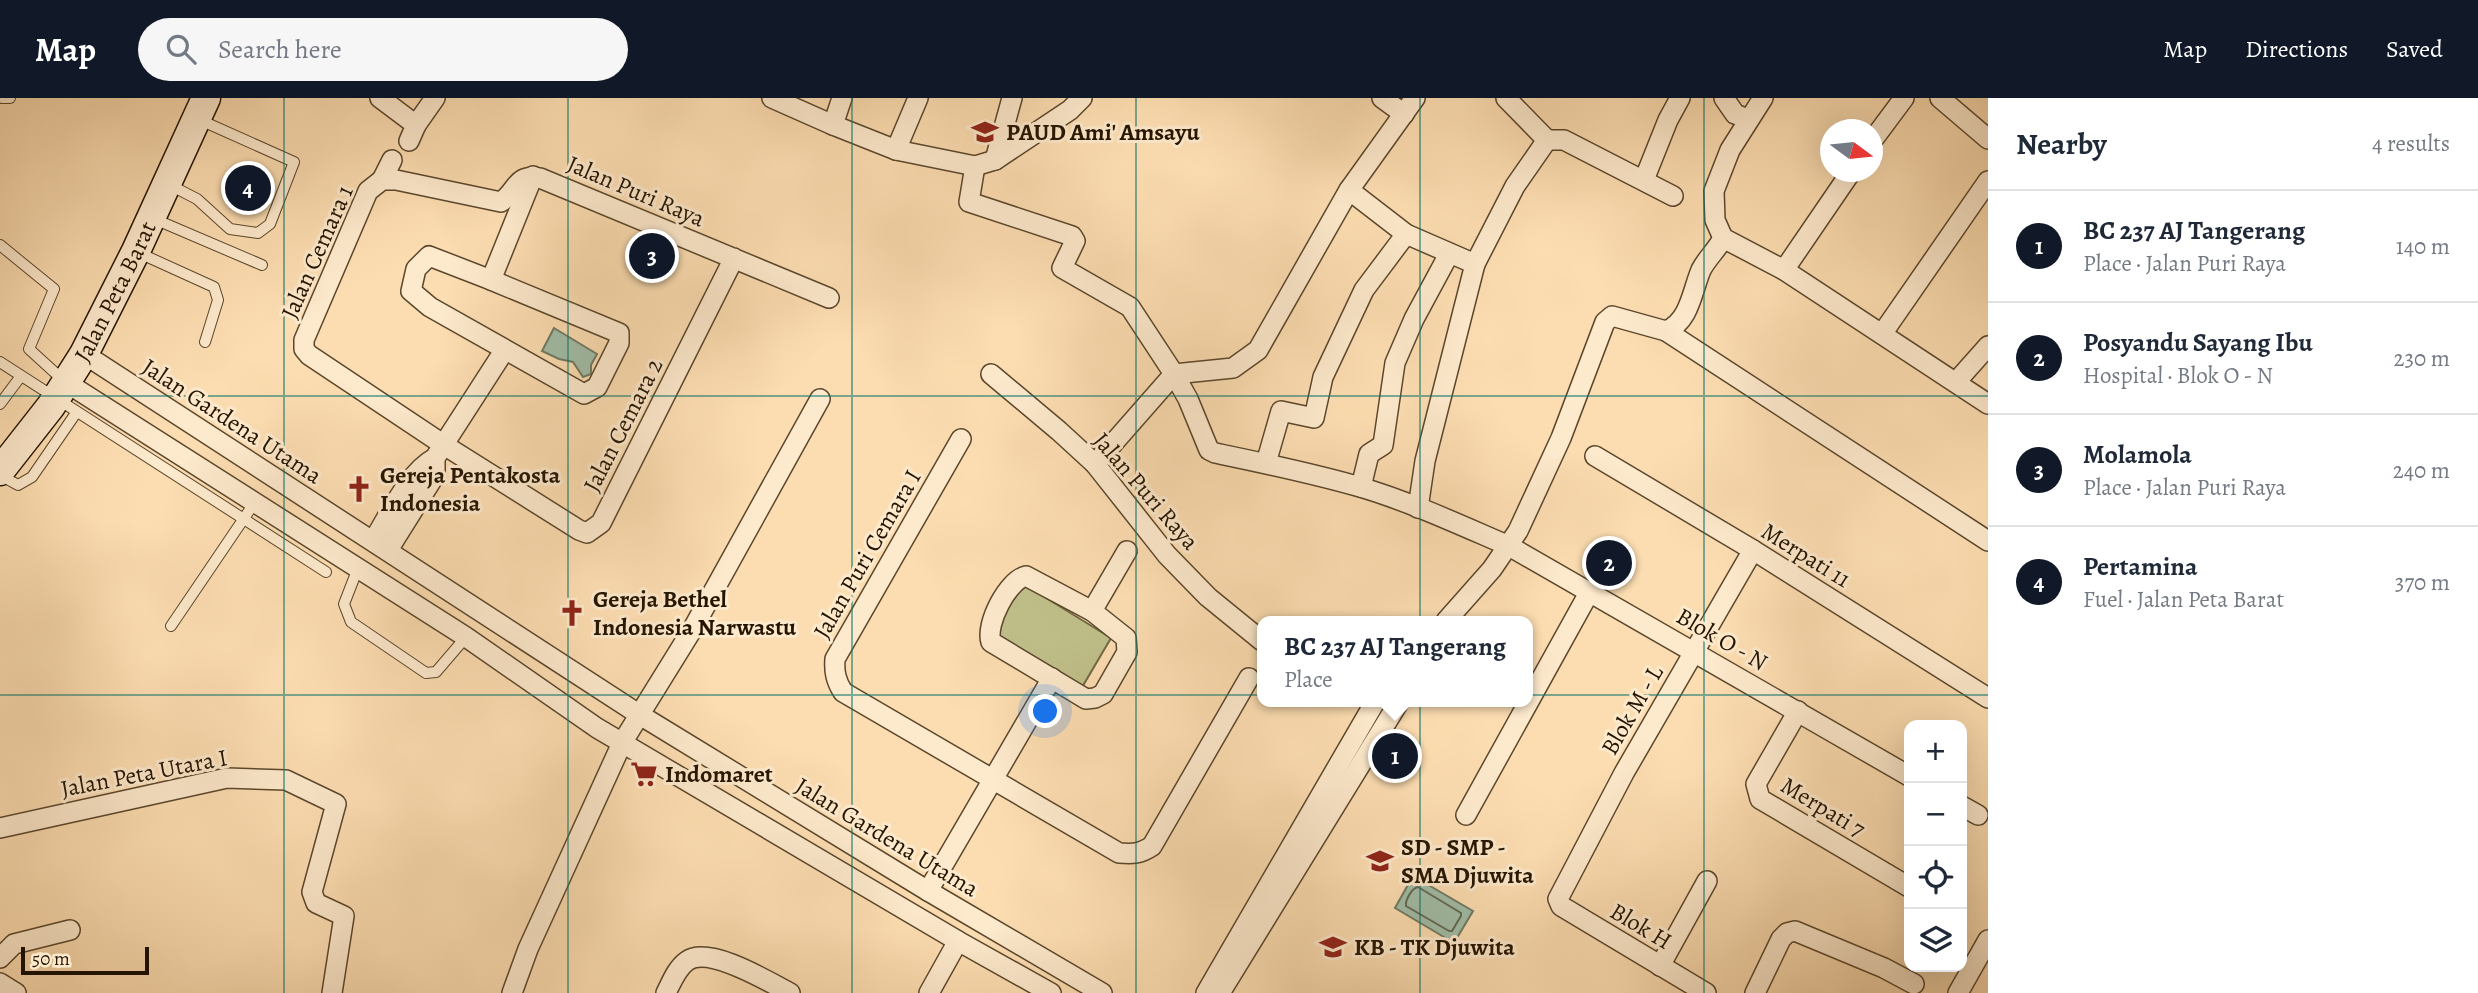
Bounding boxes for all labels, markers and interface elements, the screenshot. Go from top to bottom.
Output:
search box [138,18,628,81]
text: Map [35,27,96,72]
icon: search [162,30,200,68]
text: Search here [218,32,342,67]
text: Map [2163,33,2207,65]
text: Directions [2245,33,2348,65]
text: Saved [2386,33,2443,65]
place label: PAUD Ami' Amsayu [1006,116,1200,148]
school or university icon: PAUD Ami' Amsayu [970,117,1000,147]
north arrow [1820,119,1883,182]
text: Nearby [2016,124,2107,164]
text: 4 results [2372,128,2450,159]
street label: Jalan Puri Raya [562,148,710,235]
pin: 4 [225,162,271,214]
street label: Jalan Cemara 1 [273,180,361,324]
text: BC 237 AJ Tangerang [2083,213,2305,248]
street label: Jalan Peta Barat [67,216,164,369]
pin: 3 [629,230,675,282]
text: 1 [2035,231,2043,262]
text: 140 m [2396,231,2450,262]
text: Place · Jalan Puri Raya [2083,248,2286,279]
text: Posyandu Sayang Ibu [2083,325,2313,360]
text: 2 [2033,343,2045,374]
text: 230 m [2394,343,2450,374]
street label: Jalan Gardena Utama [136,351,329,492]
street label: Jalan Cemara 2 [576,353,670,497]
text: Hospital · Blok O - N [2083,360,2273,391]
street label: Jalan Puri Raya [1086,425,1207,557]
text: Molamola [2083,437,2192,472]
text: 3 [2034,455,2044,486]
text: 240 m [2393,455,2450,486]
place label: Gereja Pentakosta Indonesia [380,459,561,519]
street label: Jalan Puri Cemara I [806,464,928,644]
text: Place · Jalan Puri Raya [2083,472,2286,503]
church icon: Gereja Pentakosta Indonesia [344,474,374,504]
street label: Merpati 11 [1755,515,1857,595]
pin: 2 [1586,537,1632,589]
text: Pertamina [2083,549,2198,584]
text: 4 [2034,567,2044,598]
text: 370 m [2395,567,2450,598]
place label: Gereja Bethel Indonesia Narwastu [593,583,797,643]
text: Fuel · Jalan Peta Barat [2083,584,2284,615]
church icon: Gereja Bethel Indonesia Narwastu [557,598,587,628]
street label: Blok O - N [1671,600,1773,678]
popup [1257,616,1533,707]
text: BC 237 AJ Tangerang [1284,629,1506,664]
street label: Blok M - L [1593,658,1671,761]
text: Place [1284,664,1333,695]
your location [1028,694,1062,728]
map controls [1904,720,1967,972]
button: + [1904,720,1967,783]
pin: 1 [1372,730,1418,782]
street label: Jalan Peta Utara I [58,741,230,805]
place label: Indomaret [665,758,773,790]
supermarket icon: Indomaret [629,759,659,789]
street label: Merpati 7 [1775,769,1872,845]
street label: Jalan Gardena Utama [789,770,985,905]
button: − [1904,783,1967,846]
place label: SD - SMP - SMA Djuwita [1401,831,1534,891]
school or university icon: SD - SMP - SMA Djuwita [1365,846,1395,876]
button: locate [1904,846,1967,909]
street label: Blok H [1604,895,1678,957]
button: layers [1904,909,1967,972]
place label: KB - TK Djuwita [1354,931,1515,963]
school or university icon: KB - TK Djuwita [1318,932,1348,962]
scale bar [21,944,149,976]
text: 50 m [32,946,70,972]

